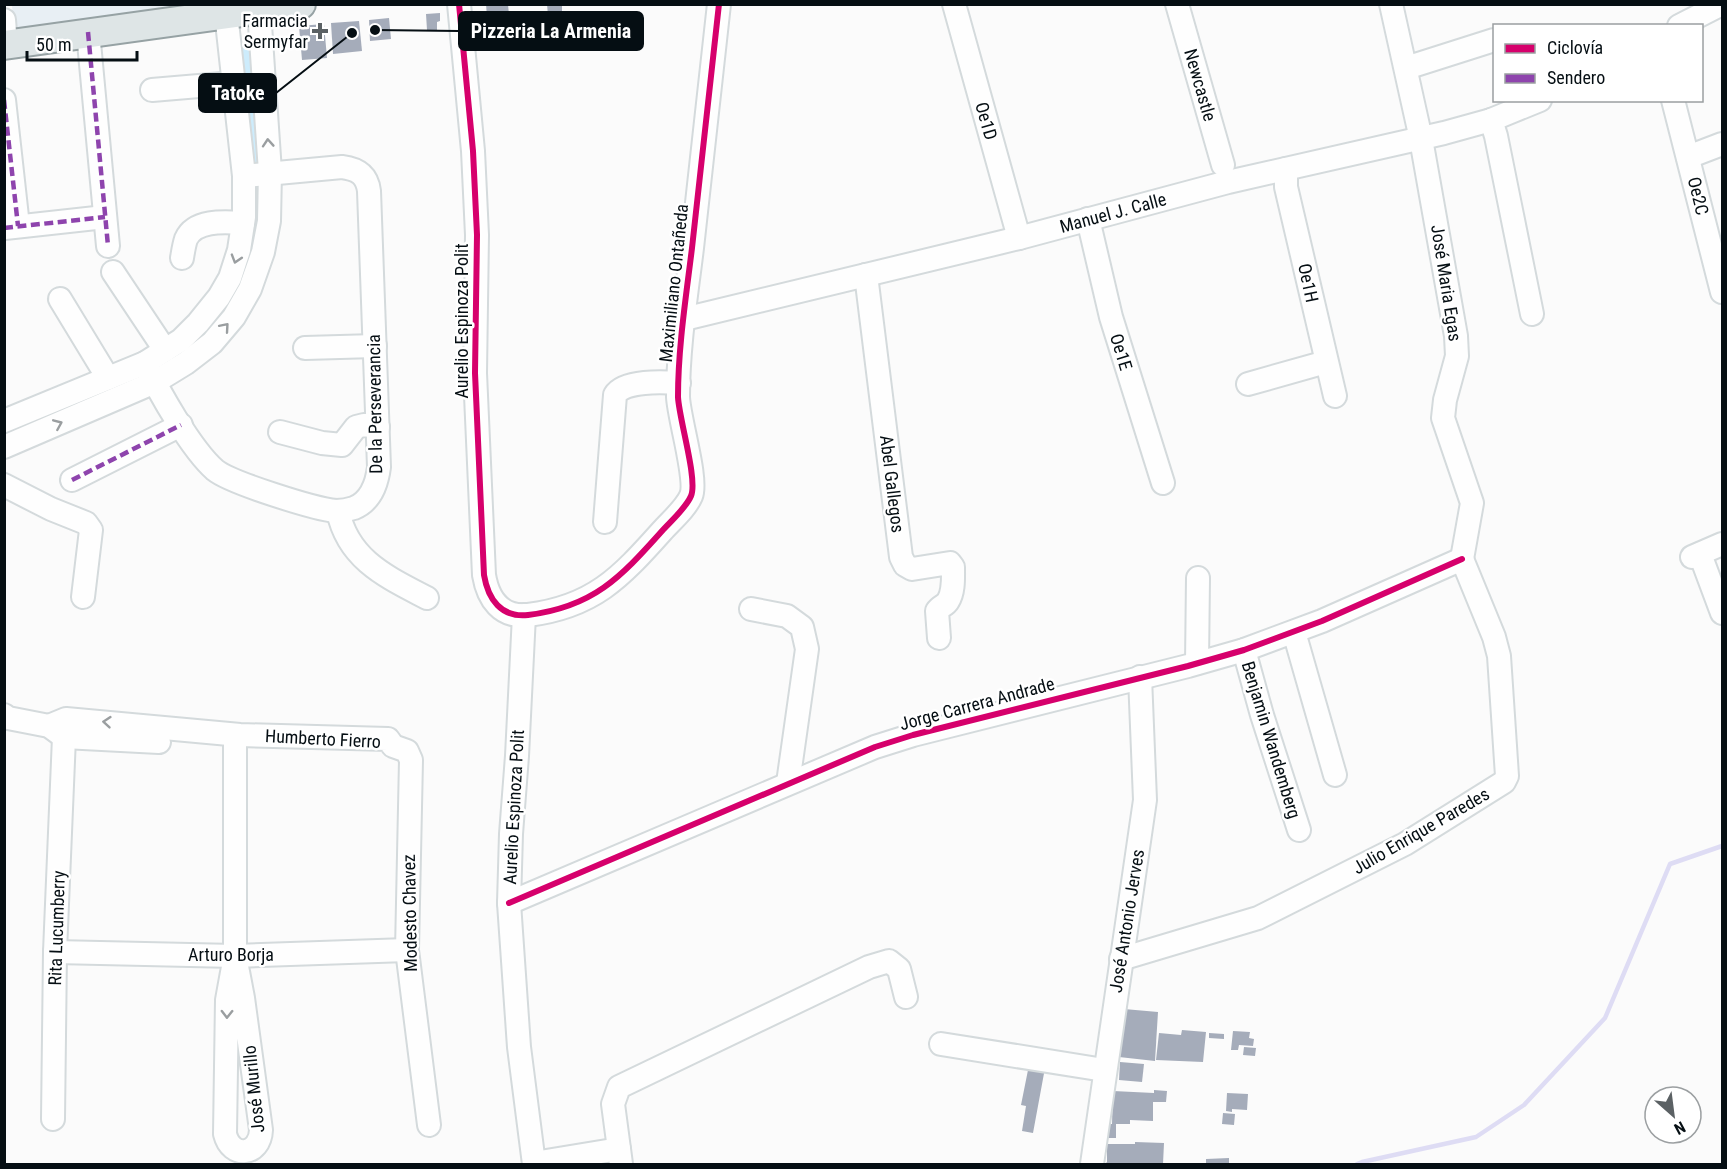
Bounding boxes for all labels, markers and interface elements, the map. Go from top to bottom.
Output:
place label: Farmacia Sermyfar [242,10,309,52]
callout: Pizzeria La Armenia [459,12,643,50]
text: Pizzeria La Armenia [471,19,631,43]
scale bar [27,24,136,62]
marker: Farmacia Sermyfar [313,24,327,38]
legend [1493,24,1703,102]
text: 50 m [36,34,71,55]
text: Ciclovía [1547,37,1603,58]
street label: Newcastle [1180,46,1221,123]
text: Sendero [1547,67,1605,88]
callout: Tatoke [199,74,276,112]
text: Tatoke [211,81,265,105]
street label: Oe1D [971,100,1002,142]
one-way arrow [262,138,275,147]
street label: Oe2C [1684,175,1713,217]
street label: Manuel J. Calle [1057,188,1168,237]
street label: Maximiliano Ontañeda [655,203,692,363]
street label: José Maria Egas [1427,223,1466,343]
street label: Aurelio Espinoza Polit [451,243,472,399]
one-way arrow [231,253,243,264]
street label: Oe1H [1294,261,1323,304]
one-way arrow [218,323,229,334]
street label: Oe1E [1106,331,1137,373]
street label: De la Perseverancia [363,334,386,474]
one-way arrow [52,419,63,431]
street label: Abel Gallegos [876,434,909,534]
street label: Benjamin Wandemberg [1238,659,1305,821]
street label: Jorge Carrera Andrade [897,673,1057,734]
one-way arrow [103,716,112,729]
street label: Humberto Fierro [265,725,382,752]
street label: Aurelio Espinoza Polit [499,729,528,885]
street label: Julio Enrique Paredes [1349,783,1493,878]
street label: José Antonio Jerves [1105,848,1148,994]
street label: Modesto Chavez [398,854,421,972]
street label: Rita Lucumberry [44,870,69,986]
street label: Arturo Borja [188,944,274,965]
one-way arrow [221,1010,233,1019]
street label: José Murillo [238,1044,269,1134]
north arrow [1643,1085,1703,1145]
text: N [1671,1117,1689,1138]

